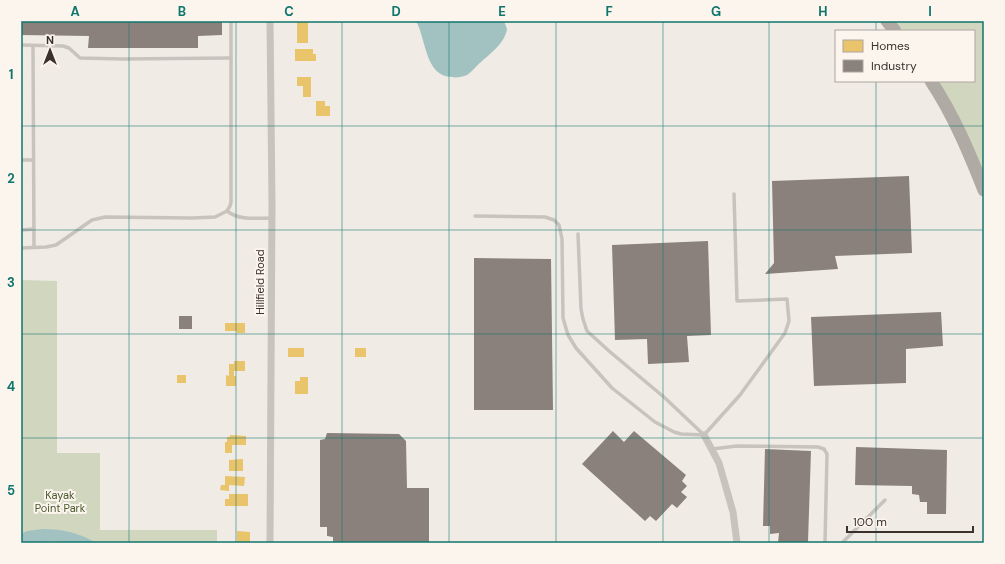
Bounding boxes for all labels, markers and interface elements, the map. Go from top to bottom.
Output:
text: A [70,3,80,20]
text: B [178,3,186,20]
text: C [284,3,294,20]
text: D [391,3,401,20]
text: E [498,3,506,20]
text: F [605,3,613,20]
text: G [711,3,721,20]
text: H [818,3,828,20]
text: I [928,3,932,20]
north arrow [30,30,70,70]
legend [835,30,975,82]
text: N [46,33,54,47]
text: Homes [871,38,910,54]
text: Industry [871,58,917,74]
text: 1 [9,66,13,83]
text: 2 [7,170,15,187]
street label: Hillfield Road [253,249,267,315]
text: 3 [7,274,15,291]
text: 4 [7,378,15,395]
text: 5 [7,482,15,499]
park label: Kayak Point Park [35,488,86,515]
scale bar [847,508,973,534]
text: 100 m [853,514,887,530]

